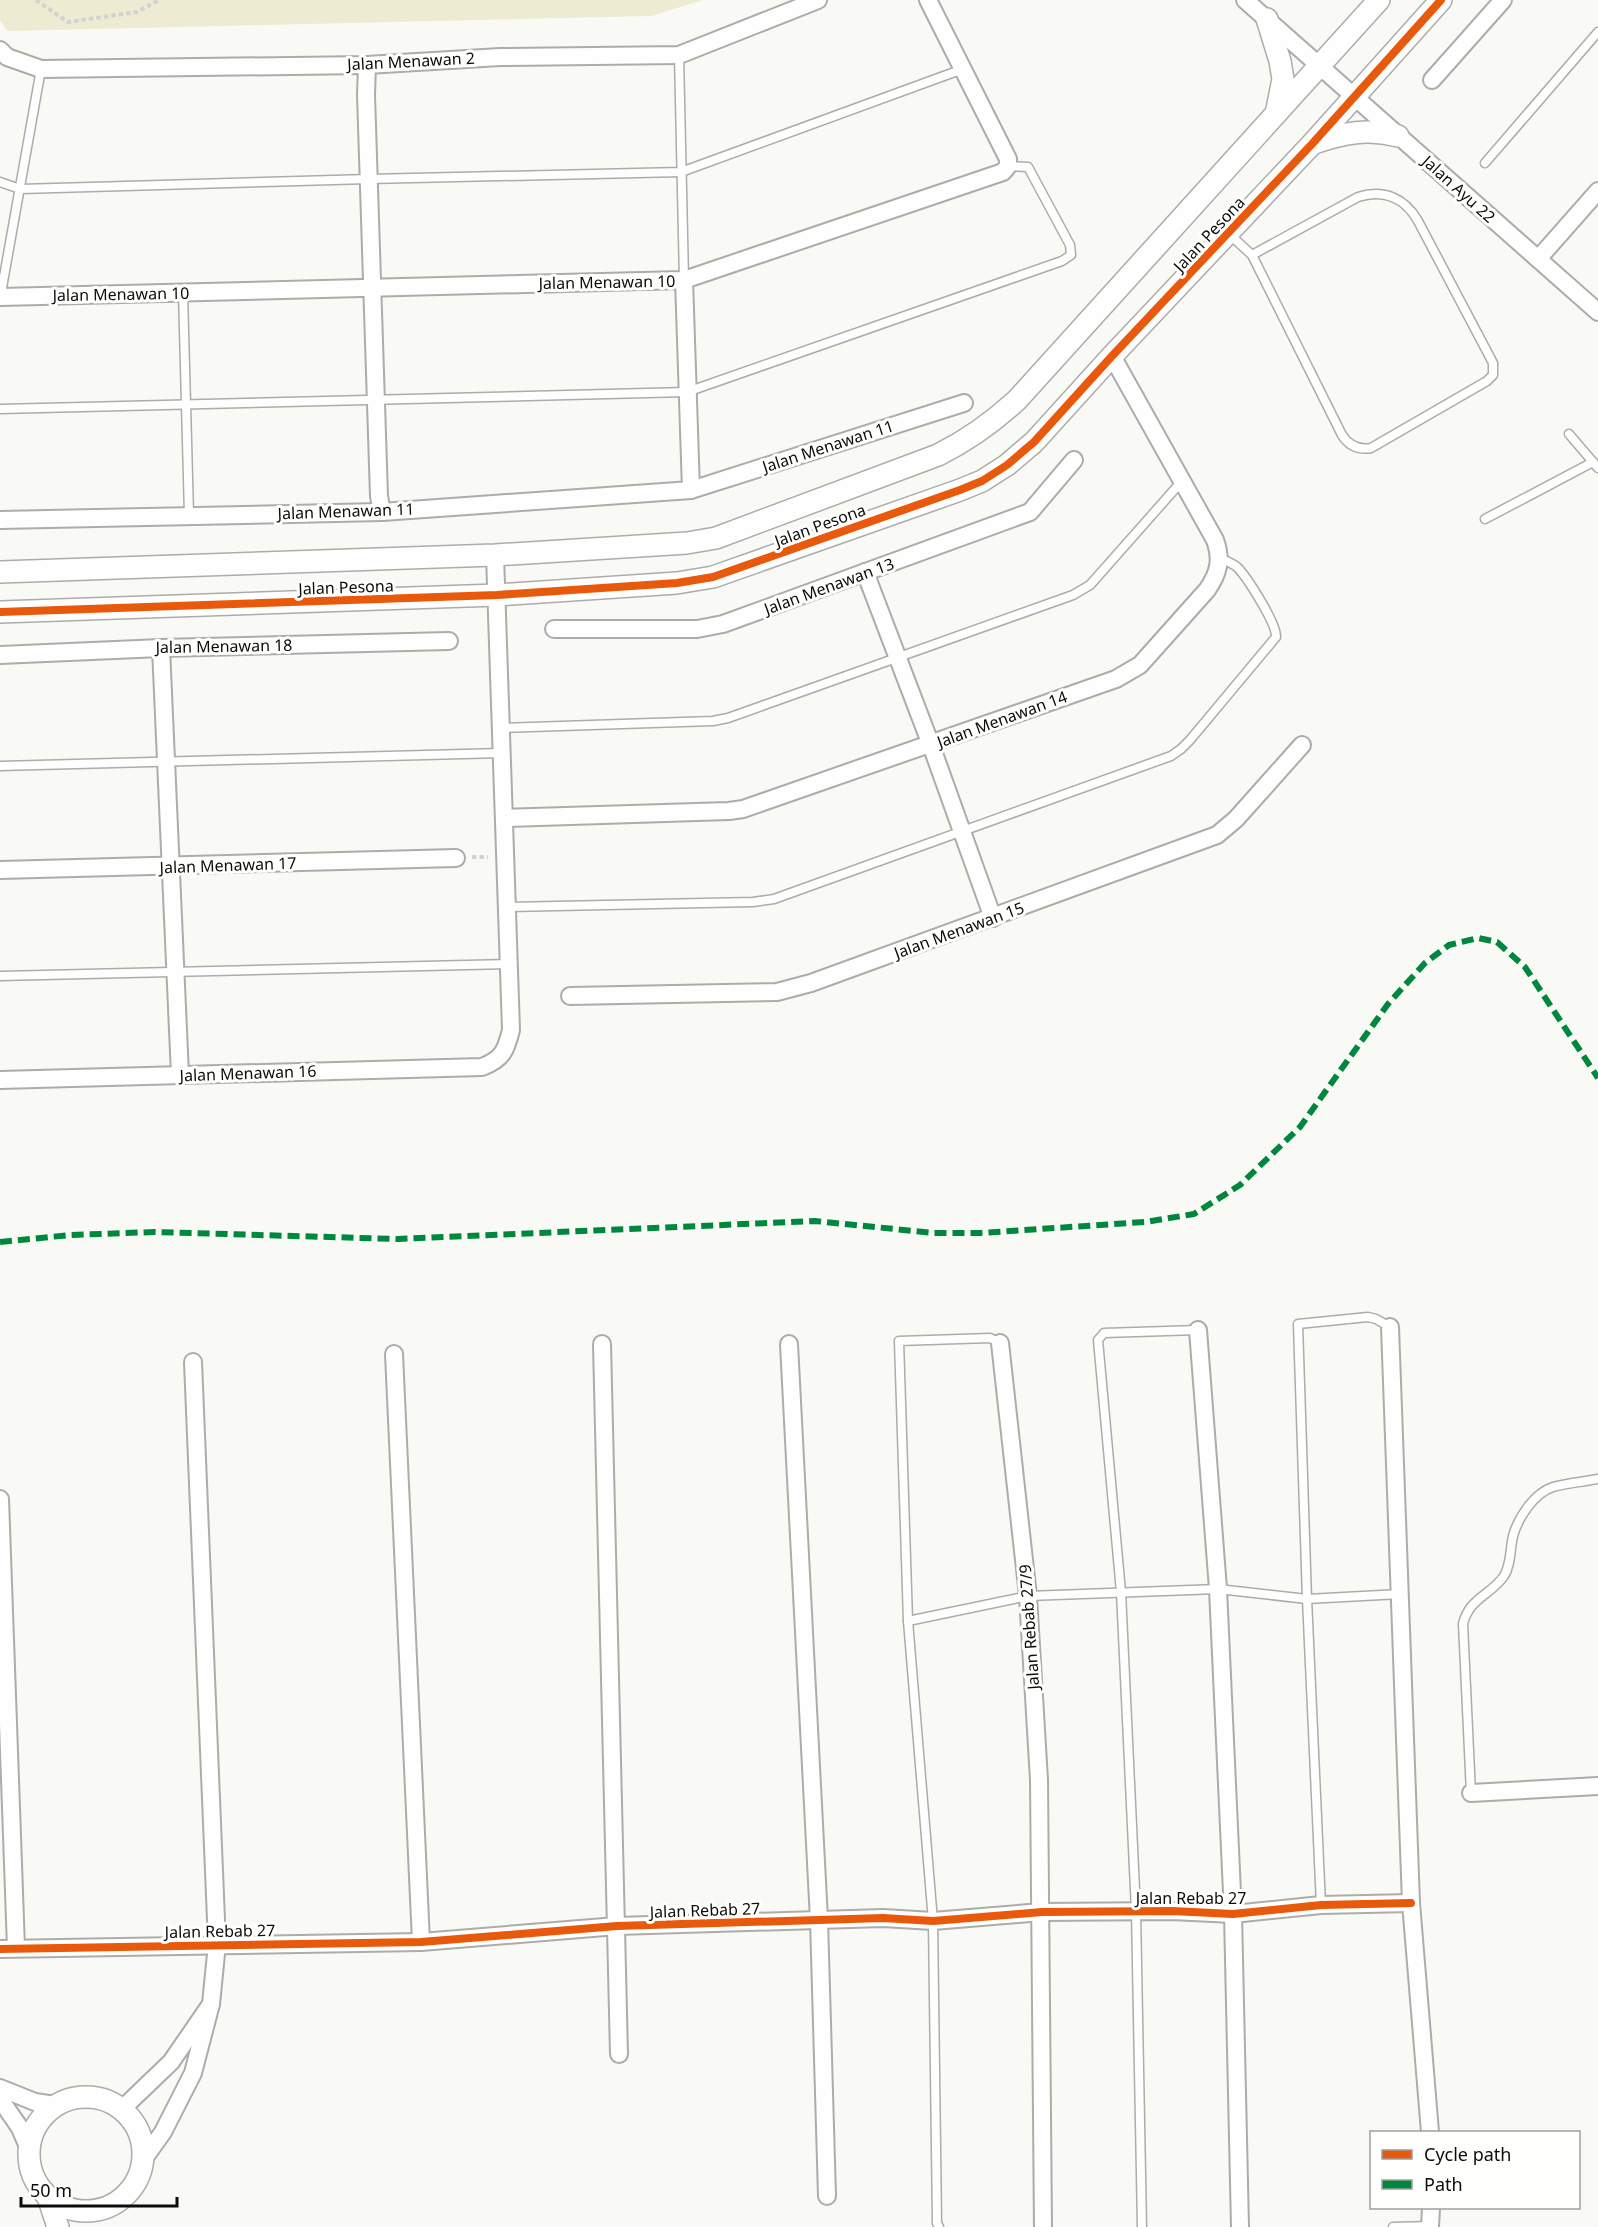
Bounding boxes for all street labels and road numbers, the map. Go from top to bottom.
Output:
street label: Jalan Menawan 2 [345,47,475,75]
street label: Jalan Ayu 22 [1416,149,1500,228]
street label: Jalan Pesona [1167,192,1250,278]
street label: Jalan Menawan 10 [536,270,676,294]
street label: Jalan Menawan 10 [50,282,190,306]
street label: Jalan Menawan 11 [758,414,896,478]
street label: Jalan Menawan 11 [275,498,415,524]
street label: Jalan Pesona [770,498,869,552]
street label: Jalan Menawan 13 [759,552,897,620]
street label: Jalan Pesona [296,574,394,600]
street label: Jalan Menawan 18 [153,634,293,658]
street label: Jalan Menawan 14 [932,685,1070,753]
street label: Jalan Menawan 17 [157,852,297,878]
street label: Jalan Menawan 15 [889,896,1027,964]
street label: Jalan Menawan 16 [177,1060,317,1086]
street label: Jalan Rebab 27/9 [1014,1564,1044,1692]
street label: Jalan Rebab 27 [1134,1887,1246,1909]
street label: Jalan Rebab 27 [647,1897,761,1923]
street label: Jalan Rebab 27 [163,1919,275,1943]

